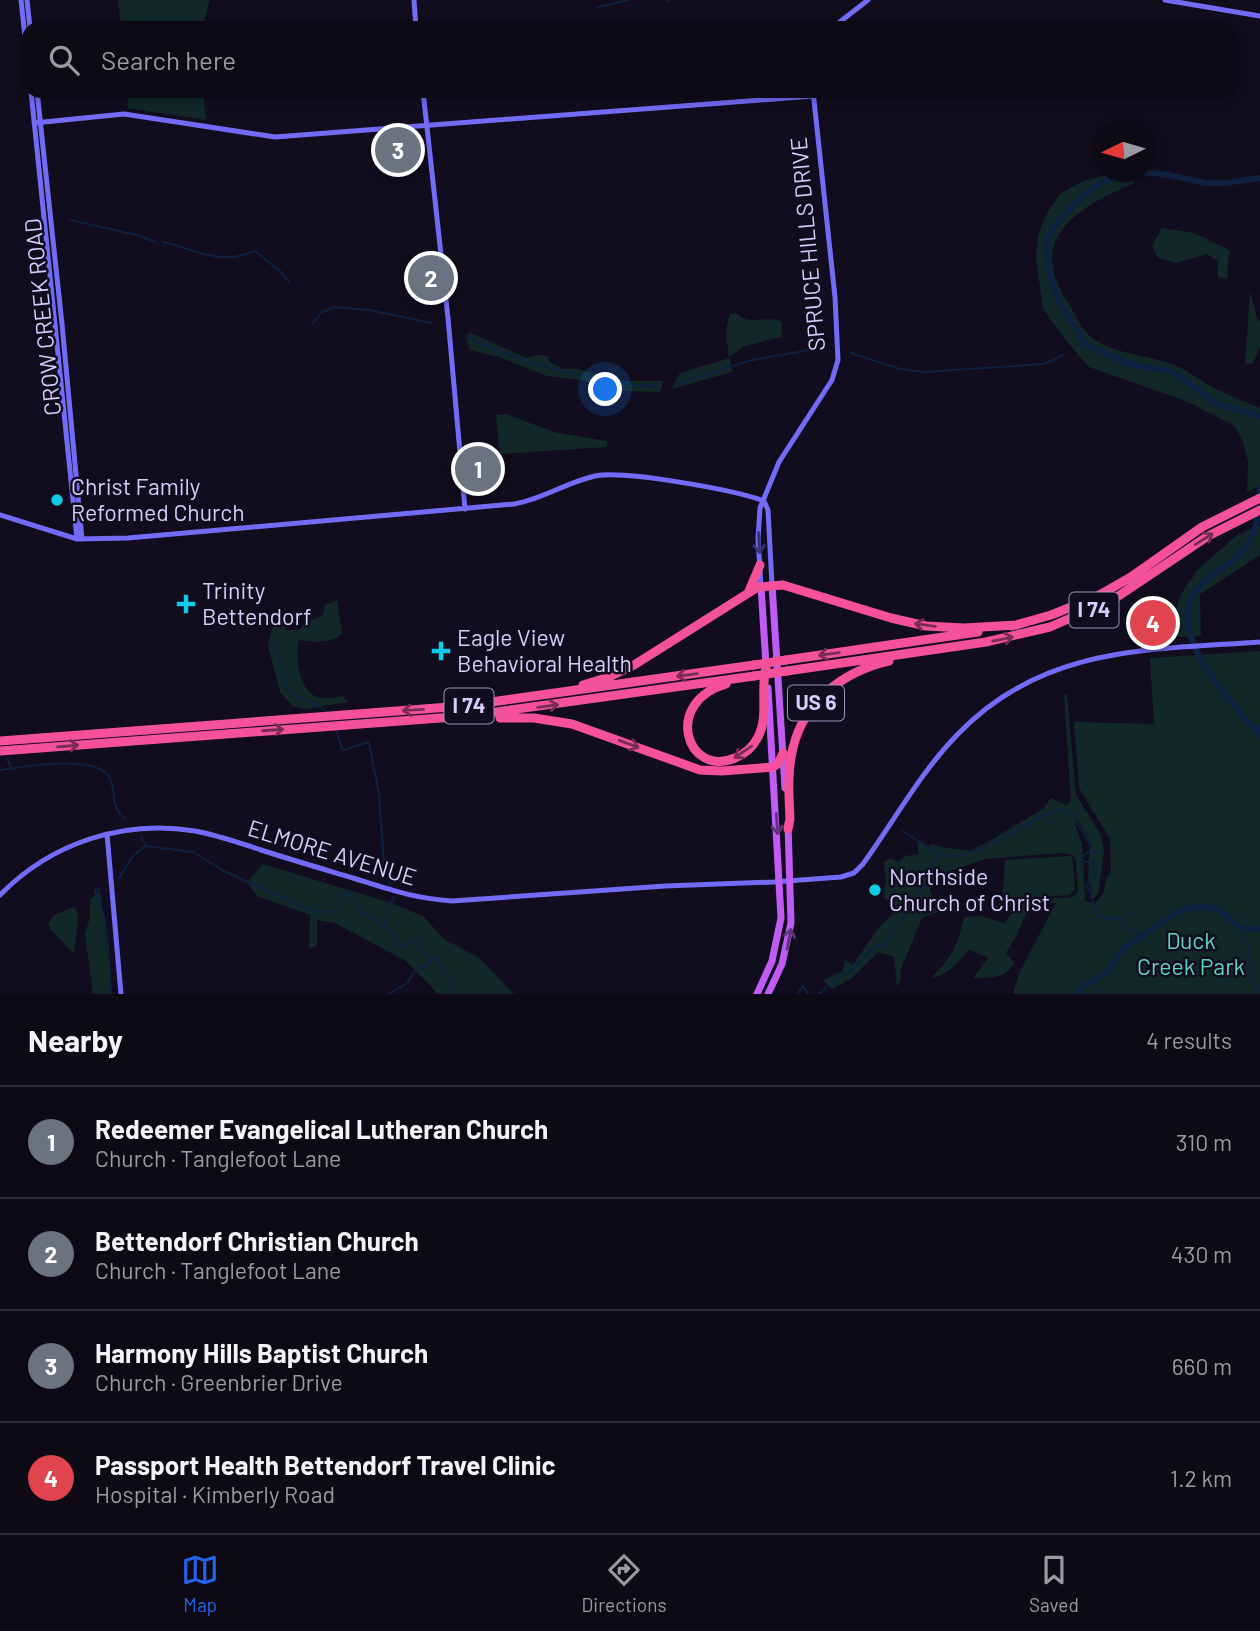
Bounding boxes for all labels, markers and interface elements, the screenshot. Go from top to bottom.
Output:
search box [21,21,1239,98]
icon: search [45,41,83,79]
text: Search here [101,44,236,75]
north arrow [1092,119,1155,182]
pin: 3 [375,124,421,176]
street label: SPRUCE HILLS DRIVE [784,136,830,352]
street label: CROW CREEK ROAD [18,217,66,417]
pin: 2 [408,252,454,304]
your location [588,372,622,406]
pin: 1 [455,443,501,495]
place label: Christ Family Reformed Church [71,472,245,526]
marker: Christ Family Reformed Church [49,492,65,508]
one-way arrow [752,531,765,554]
one-way arrow [1194,531,1214,545]
place label: Trinity Bettendorf [202,576,311,630]
road number: I 74 [1070,592,1118,628]
marker: Trinity Bettendorf [176,594,196,614]
pin: 4 [1130,597,1176,649]
one-way arrow [914,618,937,631]
place label: Eagle View Behavioral Health [457,623,632,677]
one-way arrow [991,631,1014,645]
marker: Eagle View Behavioral Health [431,641,451,661]
one-way arrow [818,648,841,661]
one-way arrow [676,668,699,681]
road number: US 6 [788,686,844,720]
road number: I 74 [444,688,494,724]
one-way arrow [536,699,559,712]
one-way arrow [402,704,425,717]
one-way arrow [261,724,284,737]
one-way arrow [56,739,79,752]
one-way arrow [618,739,640,752]
one-way arrow [734,745,753,760]
street label: ELMORE AVENUE [245,813,420,891]
one-way arrow [770,813,783,836]
place label: Northside Church of Christ [889,862,1050,916]
marker: Northside Church of Christ [867,882,883,898]
park label: Duck Creek Park [1137,926,1245,980]
one-way arrow [782,928,796,951]
text: Nearby [28,1022,123,1058]
text: 4 results [1146,1026,1232,1054]
text: Redeemer Evangelical Lutheran Church [95,1113,548,1144]
text: 1 [47,1128,55,1156]
text: 310 m [1176,1128,1232,1156]
text: Church · Tanglefoot Lane [95,1144,341,1172]
text: Bettendorf Christian Church [95,1225,419,1256]
text: 2 [45,1240,57,1268]
text: 430 m [1171,1240,1232,1268]
text: Church · Tanglefoot Lane [95,1256,341,1284]
text: Harmony Hills Baptist Church [95,1337,428,1368]
text: 3 [45,1352,57,1380]
text: 660 m [1172,1352,1232,1380]
text: Church · Greenbrier Drive [95,1368,343,1396]
text: Passport Health Bettendorf Travel Clinic [95,1449,556,1480]
text: 4 [44,1464,58,1492]
text: 1.2 km [1170,1464,1232,1492]
text: Hospital · Kimberly Road [95,1480,335,1508]
tab: Map [181,1551,219,1616]
tab: Directions [582,1551,667,1616]
tab: Saved [1029,1551,1079,1616]

